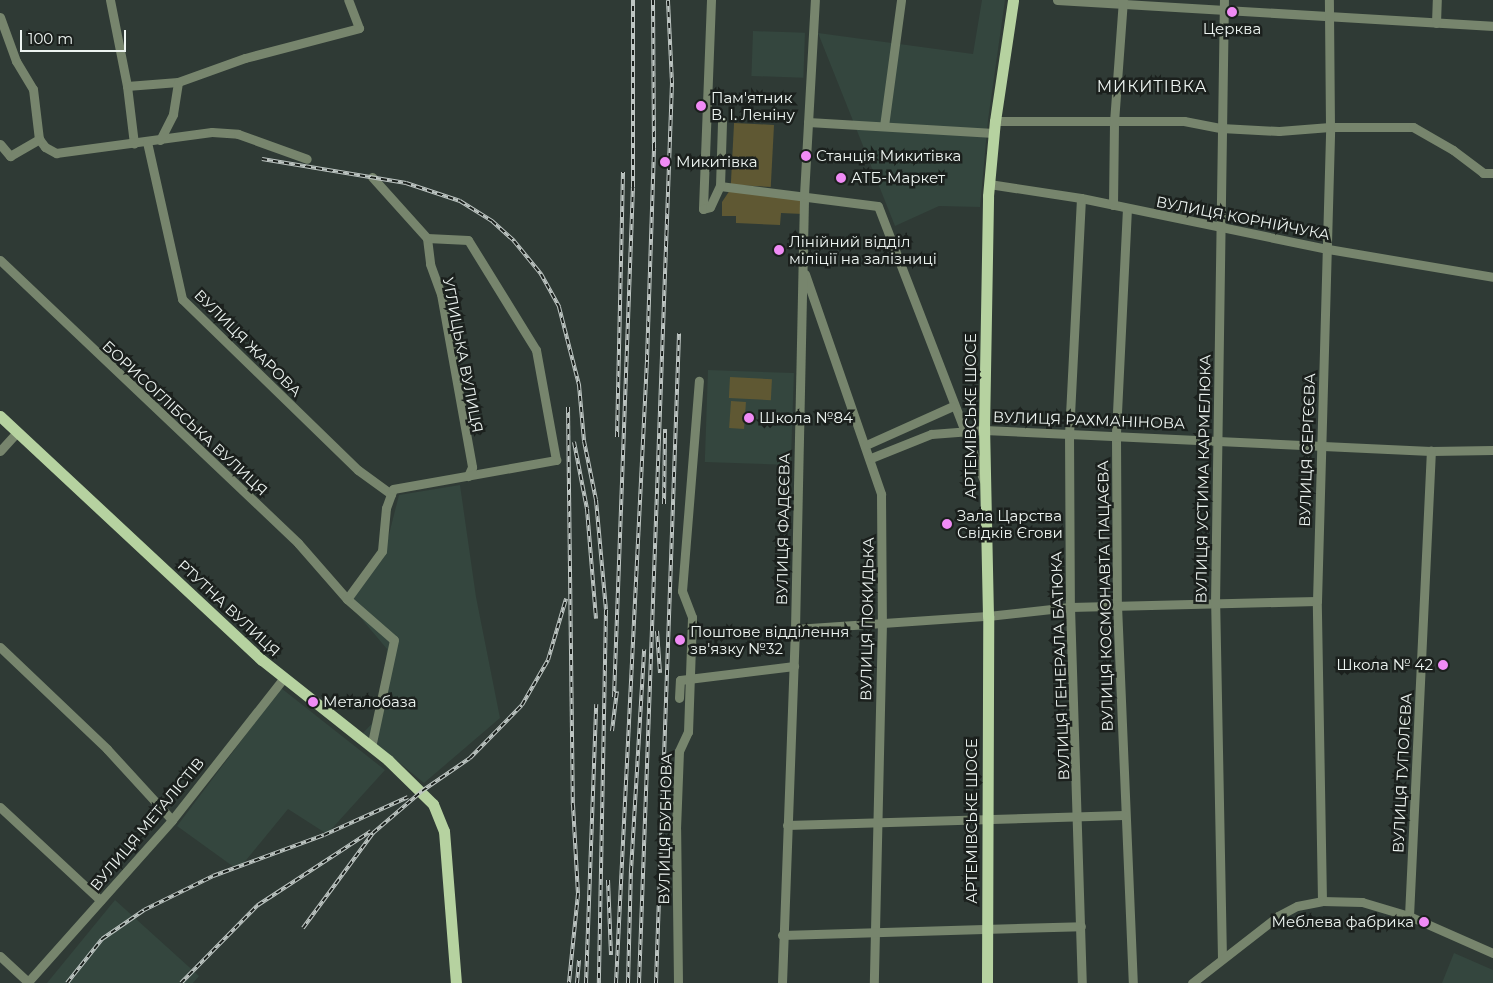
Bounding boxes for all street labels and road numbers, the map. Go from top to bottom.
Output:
street label: ВУЛИЦЯ КОРНІЙЧУКА [1155,192,1331,244]
street label: УГЛИЦЬКА ВУЛИЦЯ [439,276,487,434]
street label: ВУЛИЦЯ ЖАРОВА [191,286,305,400]
street label: АРТЕМІВСЬКЕ ШОСЕ [962,333,980,499]
street label: БОРИСОГЛІБСЬКА ВУЛИЦЯ [99,337,271,499]
street label: ВУЛИЦЯ УСТИМА КАРМЕЛЮКА [1192,354,1214,604]
street label: ВУЛИЦЯ СЕРГЄЄВА [1295,373,1319,527]
street label: ВУЛИЦЯ РАХМАНІНОВА [993,408,1185,432]
street label: ВУЛИЦЯ ФАДЄЄВА [773,453,793,605]
street label: ВУЛИЦЯ КОСМОНАВТА ПАЦАЄВА [1094,460,1116,732]
street label: ВУЛИЦЯ ПОКИДЬКА [857,537,877,701]
street label: ВУЛИЦЯ ГЕНЕРАЛА БАТЮКА [1047,551,1073,781]
street label: РТУТНА ВУЛИЦЯ [174,556,284,660]
street label: ВУЛИЦЯ ТУПОЛЄВА [1389,692,1415,854]
street label: АРТЕМІВСЬКЕ ШОСЕ [963,738,981,904]
street label: ВУЛИЦЯ БУБНОВА [655,753,675,905]
street label: ВУЛИЦЯ МЕТАЛІСТІВ [86,754,208,894]

